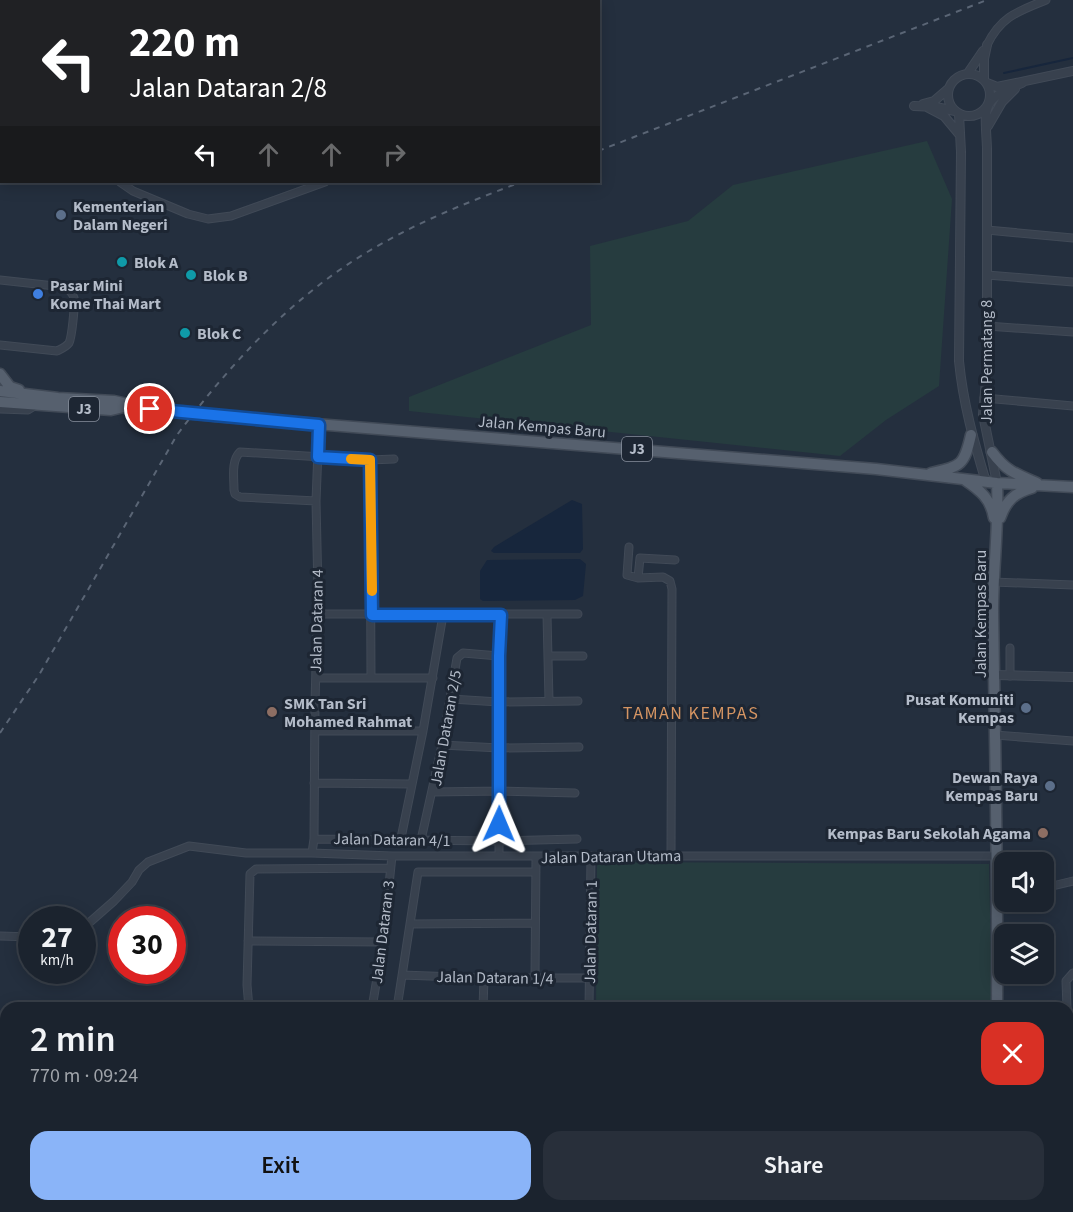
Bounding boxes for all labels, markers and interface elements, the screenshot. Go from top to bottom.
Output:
text: 220 m [129,13,240,73]
icon: left [30,24,108,102]
text: Jalan Dataran 2/8 [129,69,327,108]
icon: left [189,138,222,171]
icon: ahead [252,138,285,171]
icon: ahead [315,138,348,171]
icon: right [378,138,411,171]
place label: Kementerian Dalam Negeri [73,196,168,236]
marker: Kementerian Dalam Negeri [54,208,68,222]
place label: Blok A [134,252,179,274]
marker: Blok A [115,255,129,269]
place label: Blok B [203,265,248,287]
marker: Blok B [184,268,198,282]
place label: Pasar Mini Kome Thai Mart [50,275,161,315]
marker: Pasar Mini Kome Thai Mart [31,287,45,301]
street label: Jalan Permatang 8 [976,300,998,424]
place label: Blok C [197,323,241,345]
marker: Blok C [178,326,192,340]
pin [124,383,175,434]
icon: arrive [133,392,166,425]
road number: J3 [69,397,99,421]
street label: Jalan Kempas Baru [477,410,607,444]
road number: J3 [622,437,652,461]
street label: Jalan Kempas Baru [970,550,992,678]
street label: Jalan Dataran 4 [305,569,329,673]
street label: Jalan Dataran 2/5 [425,668,467,788]
place label: Pusat Komuniti Kempas [905,689,1014,729]
place label: SMK Tan Sri Mohamed Rahmat [284,693,412,733]
district label: TAMAN KEMPAS [623,701,759,726]
marker: Pusat Komuniti Kempas [1019,701,1033,715]
marker: SMK Tan Sri Mohamed Rahmat [265,705,279,719]
place label: Dewan Raya Kempas Baru [945,767,1038,807]
marker: Dewan Raya Kempas Baru [1043,779,1057,793]
position arrow [467,792,531,856]
place label: Kempas Baru Sekolah Agama [827,823,1031,845]
marker: Kempas Baru Sekolah Agama [1036,826,1050,840]
street label: Jalan Dataran 4/1 [333,828,451,852]
street label: Jalan Dataran Utama [541,845,682,869]
map controls [994,852,1054,984]
button: sound [994,852,1054,912]
street label: Jalan Dataran 3 [366,879,400,985]
street label: Jalan Dataran 1 [579,880,603,984]
speed limit sign: 30 [108,906,186,984]
text: 27 [41,916,73,959]
button: layers [994,924,1054,984]
text: km/h [40,950,74,971]
street label: Jalan Dataran 1/4 [436,966,554,990]
text: 2 min [30,1014,116,1065]
button: close [981,1022,1044,1085]
text: 770 m · 09:24 [30,1062,138,1090]
button: Exit [30,1131,531,1200]
button: Share [543,1131,1044,1200]

